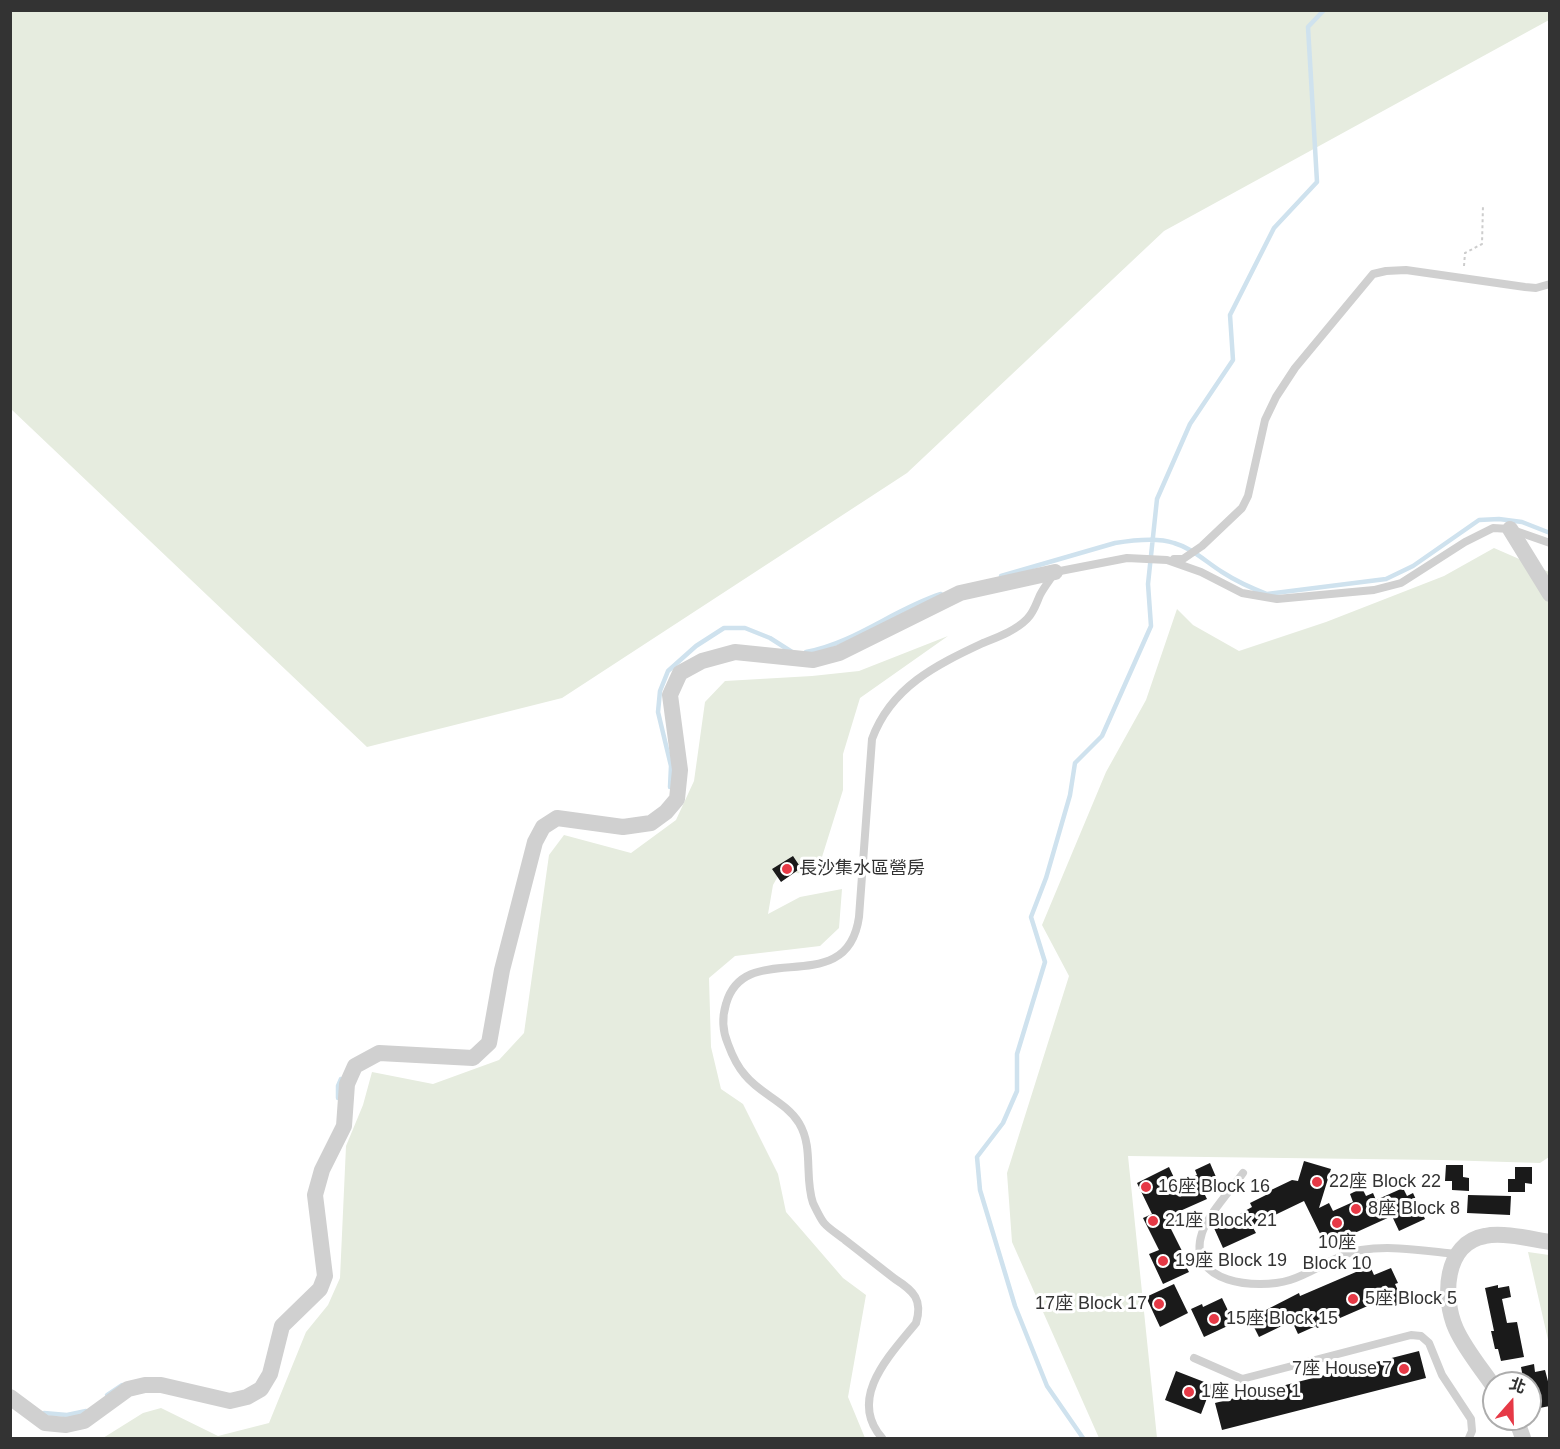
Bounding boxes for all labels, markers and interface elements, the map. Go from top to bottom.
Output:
place label: 長沙集水區營房 [799,858,925,880]
marker: 長沙集水區營房 [780,862,794,876]
place label: 22座 Block 22 [1329,1171,1441,1193]
marker: 22座 Block 22 [1310,1175,1324,1189]
place label: 16座 Block 16 [1158,1176,1270,1198]
marker: 16座 Block 16 [1139,1180,1153,1194]
place label: 8座 Block 8 [1368,1198,1460,1220]
marker: 8座 Block 8 [1349,1202,1363,1216]
place label: 21座 Block 21 [1165,1210,1277,1232]
marker: 21座 Block 21 [1146,1214,1160,1228]
marker: 10座 Block 10 [1330,1216,1344,1230]
place label: 10座 Block 10 [1302,1232,1372,1274]
place label: 19座 Block 19 [1175,1250,1287,1272]
marker: 19座 Block 19 [1156,1254,1170,1268]
place label: 5座 Block 5 [1365,1288,1457,1310]
marker: 5座 Block 5 [1346,1292,1360,1306]
place label: 17座 Block 17 [1035,1293,1147,1315]
marker: 17座 Block 17 [1152,1297,1166,1311]
place label: 15座 Block 15 [1226,1308,1338,1330]
marker: 15座 Block 15 [1207,1312,1221,1326]
place label: 7座 House 7 [1292,1358,1392,1380]
marker: 7座 House 7 [1397,1362,1411,1376]
north arrow [1482,1371,1542,1431]
text: 北 [1507,1375,1528,1396]
place label: 1座 House 1 [1201,1381,1301,1403]
marker: 1座 House 1 [1182,1385,1196,1399]

